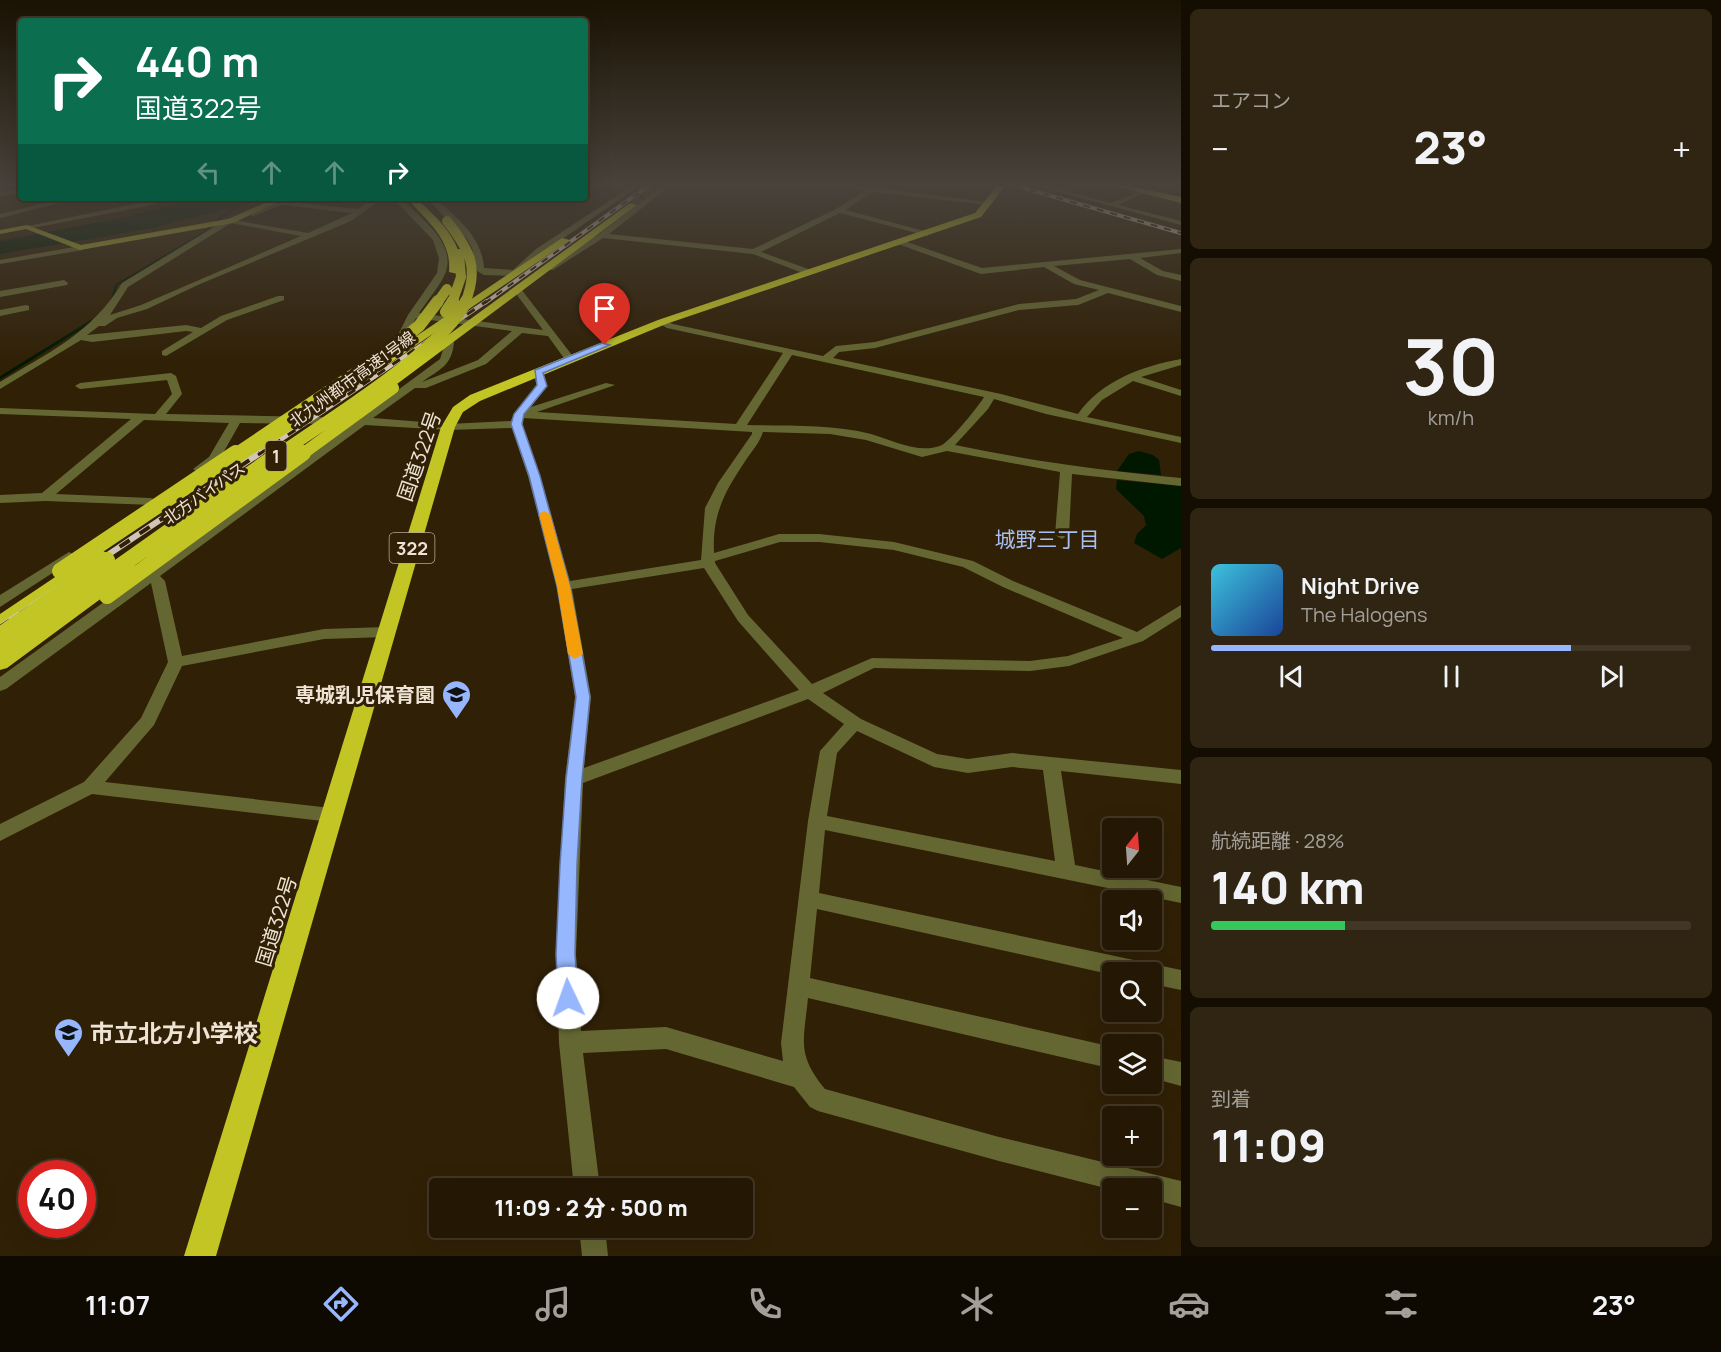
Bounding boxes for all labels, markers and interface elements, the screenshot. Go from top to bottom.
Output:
text: 440 m [135,32,259,90]
icon: right [36,42,114,120]
text: エアコン [1211,87,1291,114]
text: 国道322号 [135,89,262,126]
text: 23° [1413,116,1487,178]
text: − [1211,126,1229,171]
text: + [1672,126,1691,171]
icon: left [192,156,225,189]
icon: ahead [255,156,288,189]
icon: ahead [318,156,351,189]
icon: right [381,156,414,189]
pin [579,283,630,345]
icon: arrive [588,292,621,325]
text: 30 [1403,312,1499,418]
street label: 北九州都市高速1号線 [285,326,419,432]
text: km/h [1428,404,1474,431]
street label: 国道322号 [391,407,447,505]
road number: 1 [266,441,286,471]
street label: 北方バイパス [158,457,250,529]
district label: 城野三丁目 [995,525,1100,553]
road number: 322 [390,533,434,563]
text: Night Drive [1301,571,1420,601]
text: The Halogens [1301,601,1427,628]
icon: previous [1275,660,1308,693]
icon: pause [1435,660,1468,693]
icon: next [1595,660,1628,693]
school or university icon: 専城乳児保育園 [440,678,472,720]
place label: 専城乳児保育園 [295,681,435,708]
north arrow [1102,818,1162,878]
map controls [1102,818,1162,1238]
text: 航続距離 · 28% [1211,827,1345,854]
text: 140 km [1211,856,1365,918]
street label: 国道322号 [249,872,303,970]
button: sound [1102,890,1162,950]
button: search [1102,962,1162,1022]
position arrow [536,966,600,1030]
school or university icon: 市立北方小学校 [53,1016,85,1058]
place label: 市立北方小学校 [90,1016,258,1049]
button: layers [1102,1034,1162,1094]
text: 到着 [1211,1085,1251,1112]
button: + [1102,1106,1162,1166]
text: 11:09 [1211,1114,1326,1176]
speed limit sign: 40 [18,1160,96,1238]
button: − [1102,1178,1162,1238]
text: 11:09 · 2 分 · 500 m [494,1193,688,1223]
icon: directions [320,1283,362,1325]
icon: music [532,1283,574,1325]
icon: phone [744,1283,786,1325]
icon: climate [956,1283,998,1325]
icon: car [1168,1283,1210,1325]
icon: filters [1380,1283,1422,1325]
text: 11:07 [85,1286,150,1323]
text: 23° [1592,1286,1636,1323]

